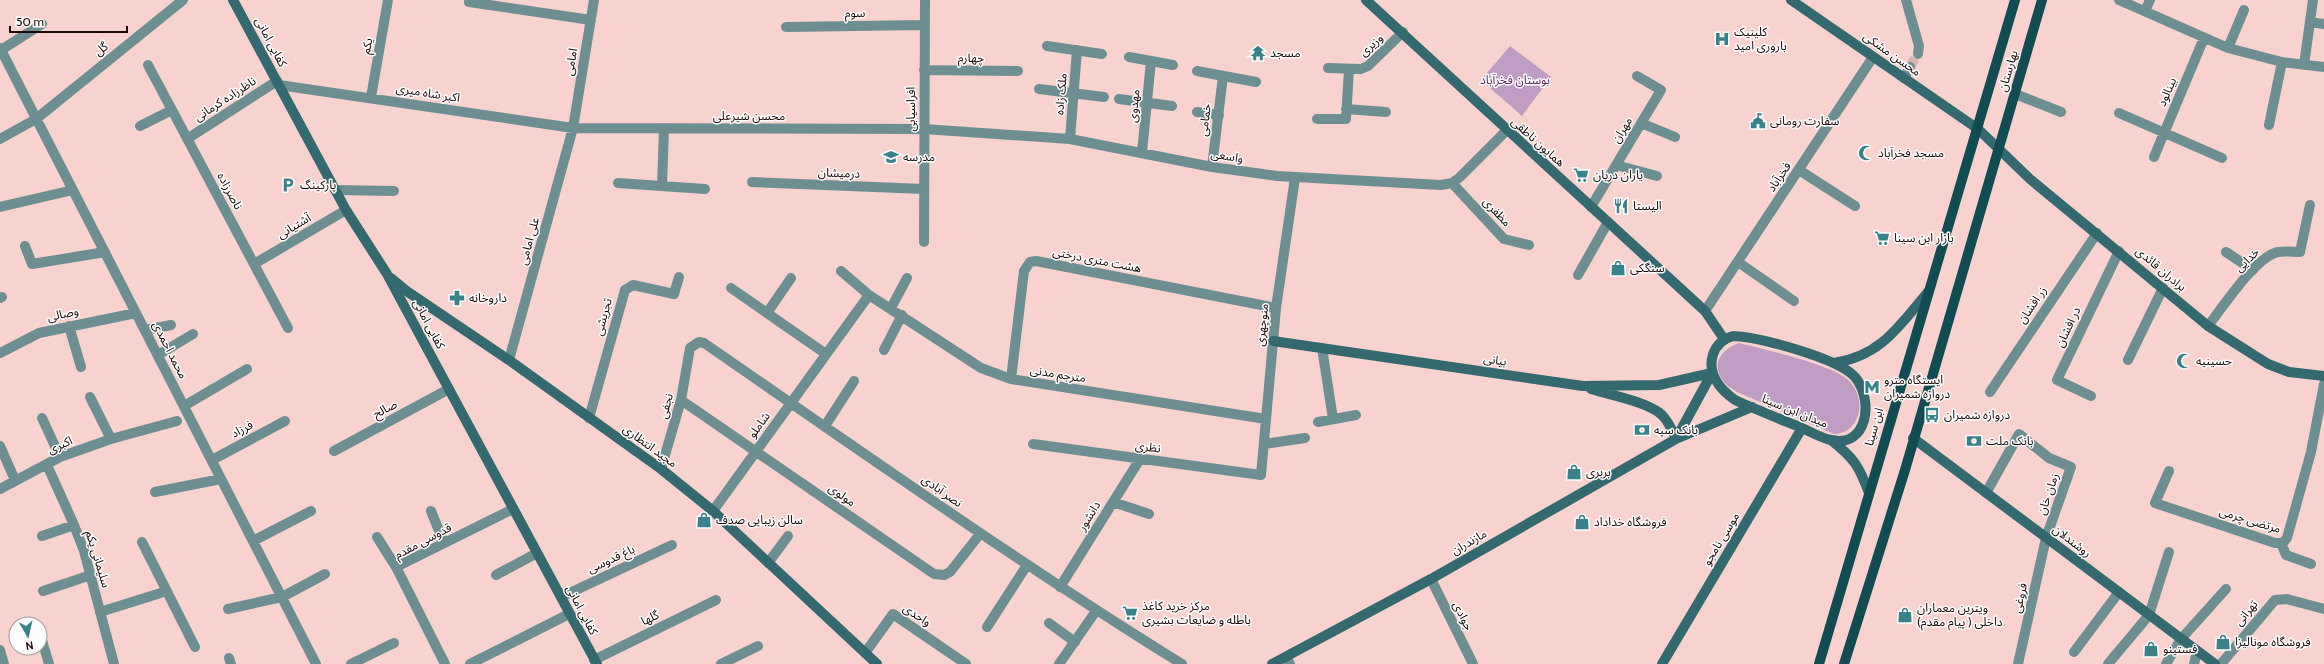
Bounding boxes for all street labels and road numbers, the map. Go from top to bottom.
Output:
street label: سوم [844,5,866,22]
street label: کفایی امانی [252,14,291,70]
street label: محسن مشکی [1861,28,1924,79]
street label: وزیری [1356,30,1386,59]
street label: یکم [358,36,377,56]
street label: گل [91,38,112,59]
street label: امامی [561,47,580,77]
street label: بهارستان [1994,48,2021,93]
street label: چهارم [958,50,984,67]
street label: ملک زاده [1051,72,1070,115]
street label: ناظرزاده کرمانی [191,73,259,124]
street label: بینالود [2154,75,2179,108]
street label: اکبر شاه میری [395,80,461,105]
street label: افراسیابی [903,86,918,131]
street label: مهدوی [1125,89,1142,123]
street label: خمامی [1195,103,1214,137]
street label: محسن شیرعلی [713,108,785,123]
street label: همایون ناطقی [1508,114,1568,170]
street label: مهران [1608,114,1635,146]
street label: واسعی [1210,146,1244,165]
street label: فخرآباد [1763,159,1794,195]
street label: درمیشان [818,164,861,181]
street label: ناصرزاده [214,170,246,212]
street label: مظفری [1480,194,1515,229]
street label: آشتیانی [274,209,314,242]
street label: علی امامی [515,215,542,266]
street label: برادران قائدی [2133,243,2190,294]
street label: هشت متری درختی [1051,244,1143,276]
street label: خدایی [2231,244,2262,275]
street label: زر افشان [2014,283,2049,326]
street label: کفایی امانی [410,296,449,352]
street label: تجریشی [590,296,615,337]
street label: وصالی [46,303,80,324]
street label: منوچهری [1252,303,1272,347]
street label: در افشان [2052,304,2084,349]
street label: محمد احمدی [150,319,191,381]
street label: بیانی [1482,350,1508,369]
street label: مترجم مدنی [1029,362,1087,387]
street label: میدان ابن سینا [1760,390,1830,431]
street label: نجفی [655,392,676,420]
street label: صالح [370,396,401,423]
street label: ابن سینا [1861,406,1886,448]
street label: شاملو [744,409,773,441]
street label: فرزاد [228,417,255,441]
street label: مجید انتظاری [620,421,680,470]
street label: اکبری [45,432,75,457]
street label: نظری [1134,437,1162,456]
street label: نصر آبادی [919,471,966,510]
street label: زمان خان [2033,471,2062,517]
street label: مولوی [826,480,859,509]
street label: دانشور [1073,498,1104,534]
street label: مرتضی چرمی [2217,503,2283,537]
street label: موسی نامجو [1699,509,1742,568]
street label: قدوسی مقدم [392,519,455,564]
street label: روشندلان [2050,521,2095,560]
street label: مازندران [1448,525,1489,558]
street label: سلیمانی یکم [81,528,114,590]
street label: باغ قدوسی [585,541,638,578]
street label: فروغی [2009,581,2030,614]
street label: کفایی امانی [563,582,602,638]
street label: تهرانی [2231,596,2261,629]
street label: جوادی [1450,599,1477,633]
street label: واحدی [900,600,934,629]
street label: گلها [638,606,662,628]

